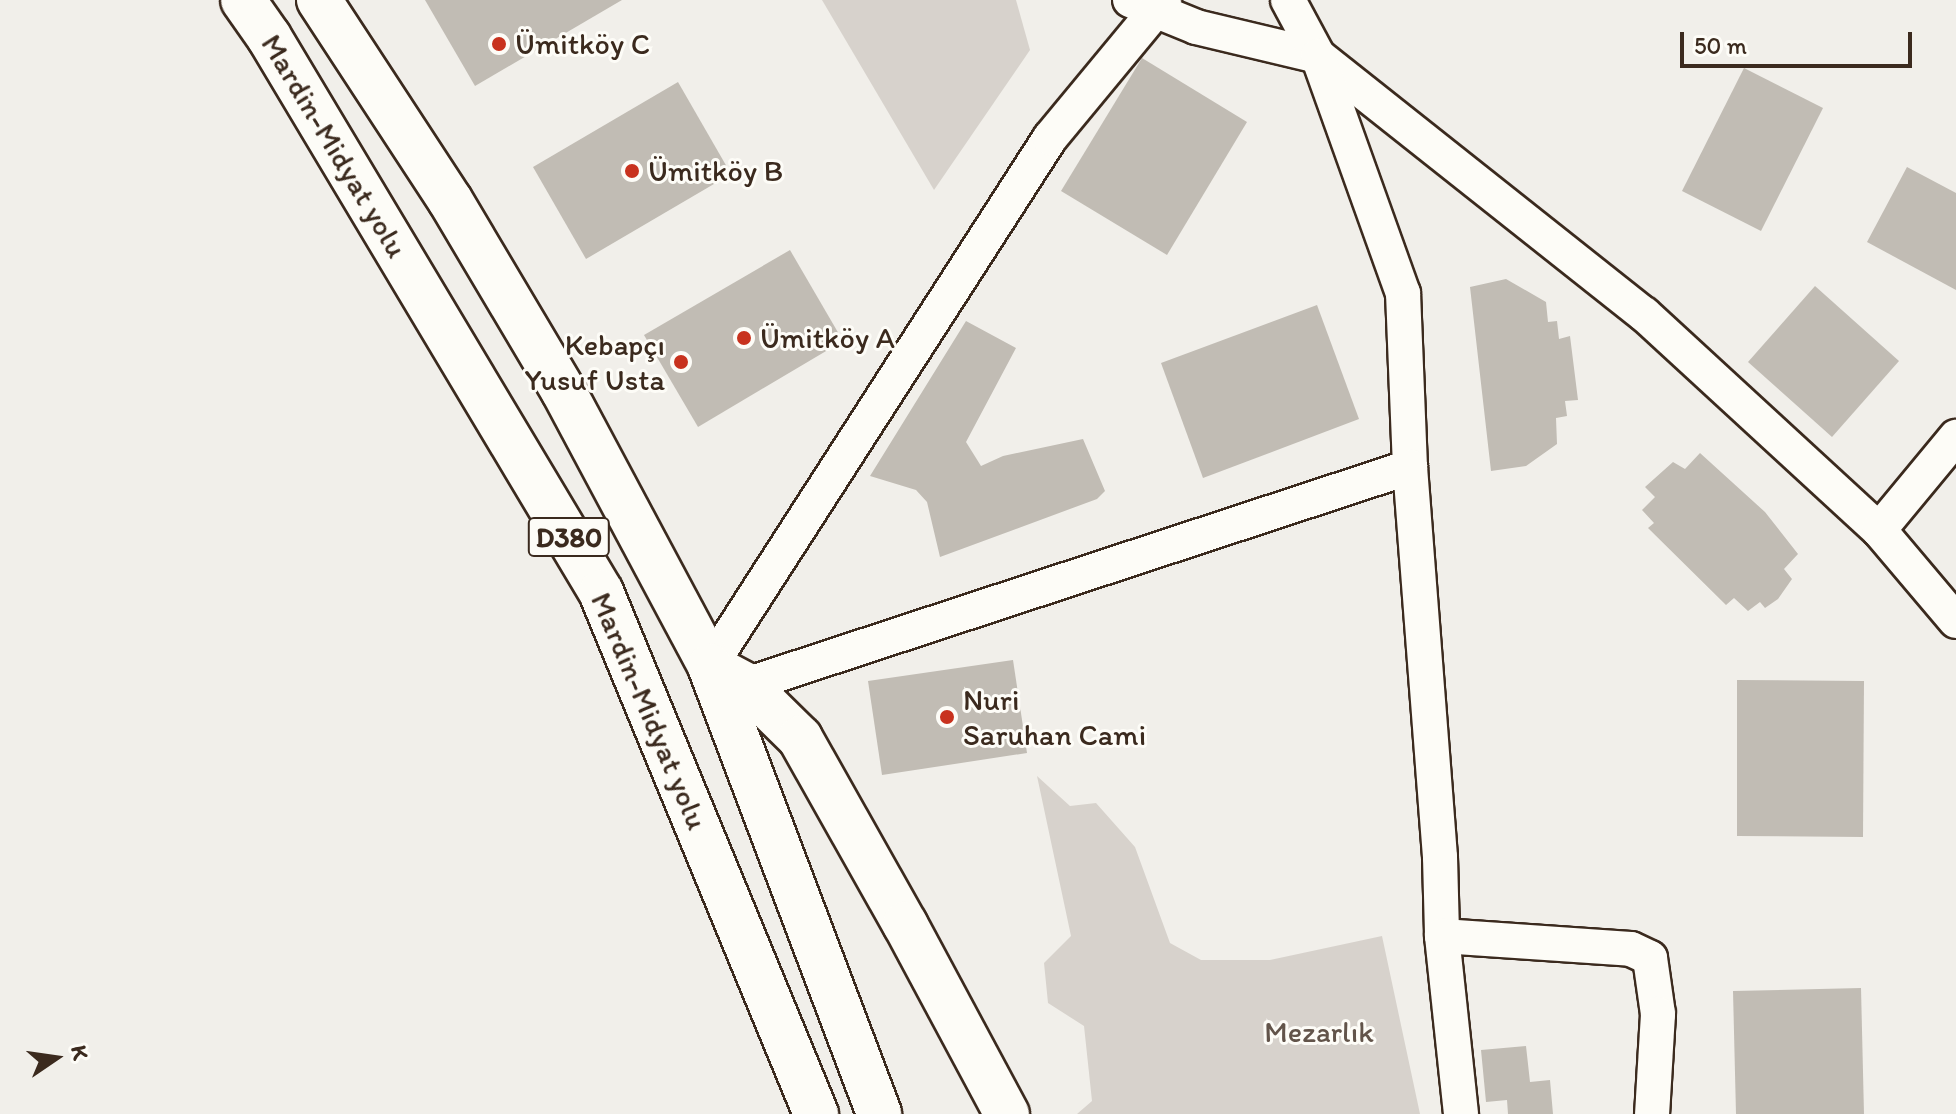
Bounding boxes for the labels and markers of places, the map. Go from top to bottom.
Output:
place label: Ümitköy C [515,26,650,62]
marker: Ümitköy C [490,35,508,53]
place label: Ümitköy B [648,153,783,189]
marker: Ümitköy B [623,162,641,180]
place label: Ümitköy A [760,320,895,356]
place label: Kebapçı Yusuf Usta [525,327,665,398]
marker: Ümitköy A [735,329,753,347]
marker: Kebapçı Yusuf Usta [672,353,690,371]
place label: Nuri Saruhan Cami [963,682,1146,752]
marker: Nuri Saruhan Cami [938,708,956,726]

